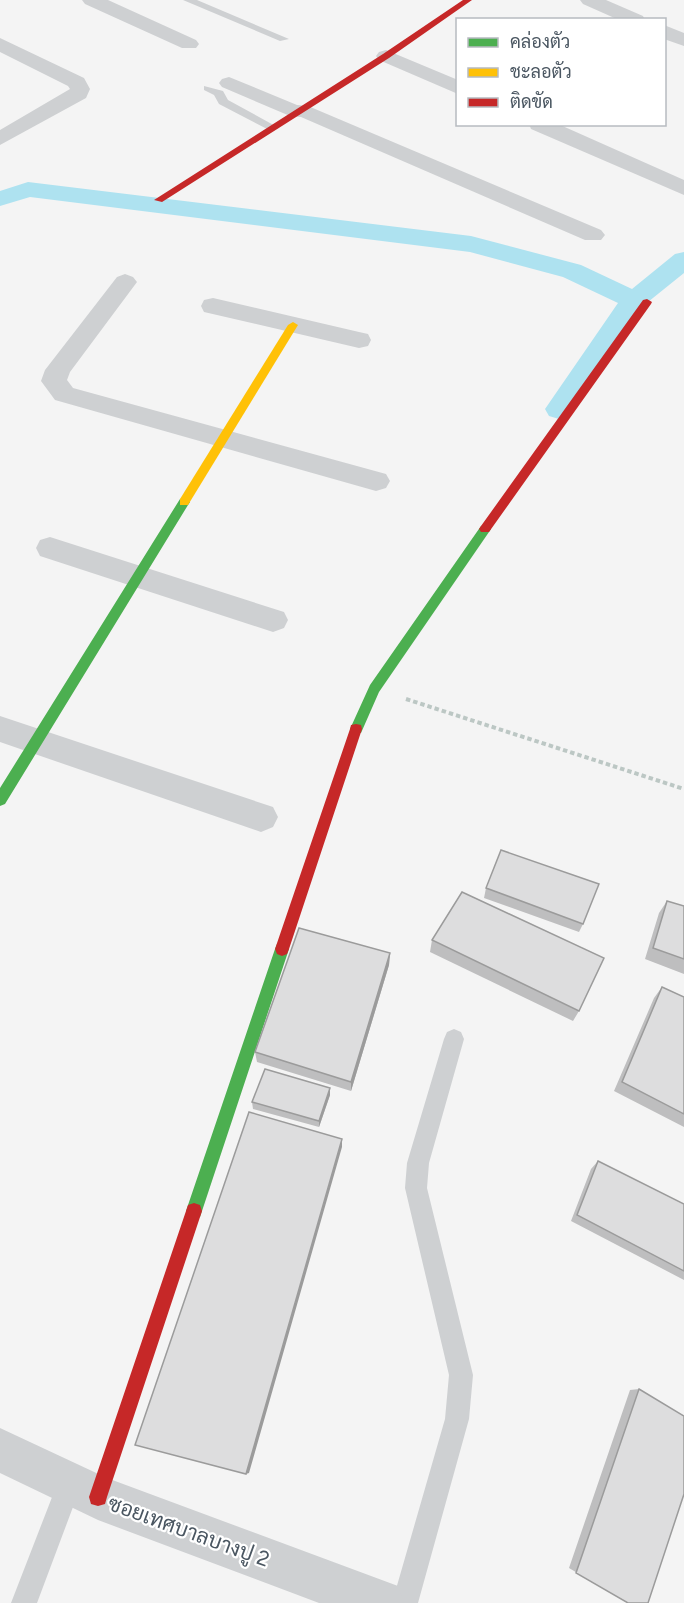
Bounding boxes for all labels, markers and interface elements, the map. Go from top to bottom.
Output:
legend [456,18,666,126]
text: คล่องตัว [510,30,570,53]
text: ชะลอตัว [510,61,572,83]
text: ติดขัด [510,91,553,113]
street label: ซอยเทศบาลบางปู 2 [104,1490,273,1575]

